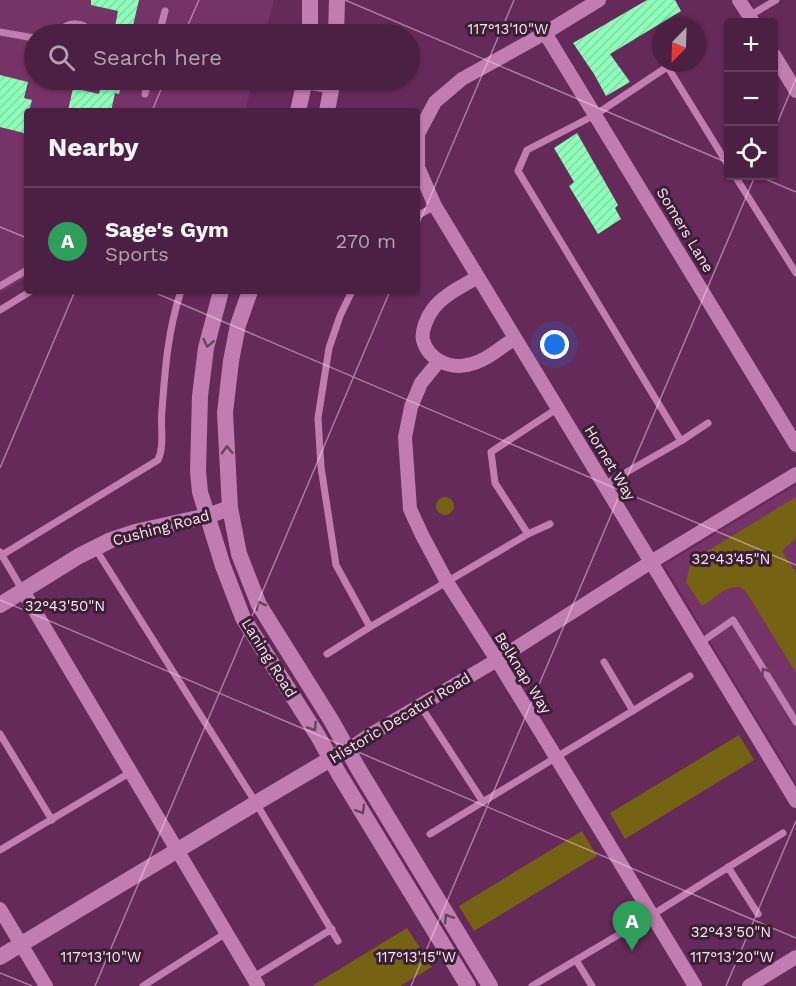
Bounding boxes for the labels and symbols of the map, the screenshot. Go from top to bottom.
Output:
north arrow [652,18,706,72]
text: 117°13'10"W [468,20,548,38]
street label: Somers Lane [653,184,717,276]
your location [540,330,569,359]
one-way arrow [202,338,215,348]
street label: Hornet Way [581,422,640,504]
one-way arrow [220,445,233,454]
street label: Cushing Road [111,506,211,550]
text: 32°43'45"N [691,550,771,568]
text: 32°43'50"N [25,597,105,615]
one-way arrow [256,600,268,611]
street label: Laning Road [238,615,300,701]
street label: Belknap Way [491,629,555,717]
one-way arrow [761,668,773,678]
street label: Historic Decatur Road [326,669,474,767]
one-way arrow [305,721,317,731]
one-way arrow [353,804,365,814]
pin: A [612,902,652,951]
one-way arrow [444,914,456,924]
text: 32°43'50"N [691,923,771,941]
text: 117°13'10"W [61,948,141,966]
text: 117°13'15"W [376,948,456,966]
text: 117°13'20"W [690,948,774,966]

